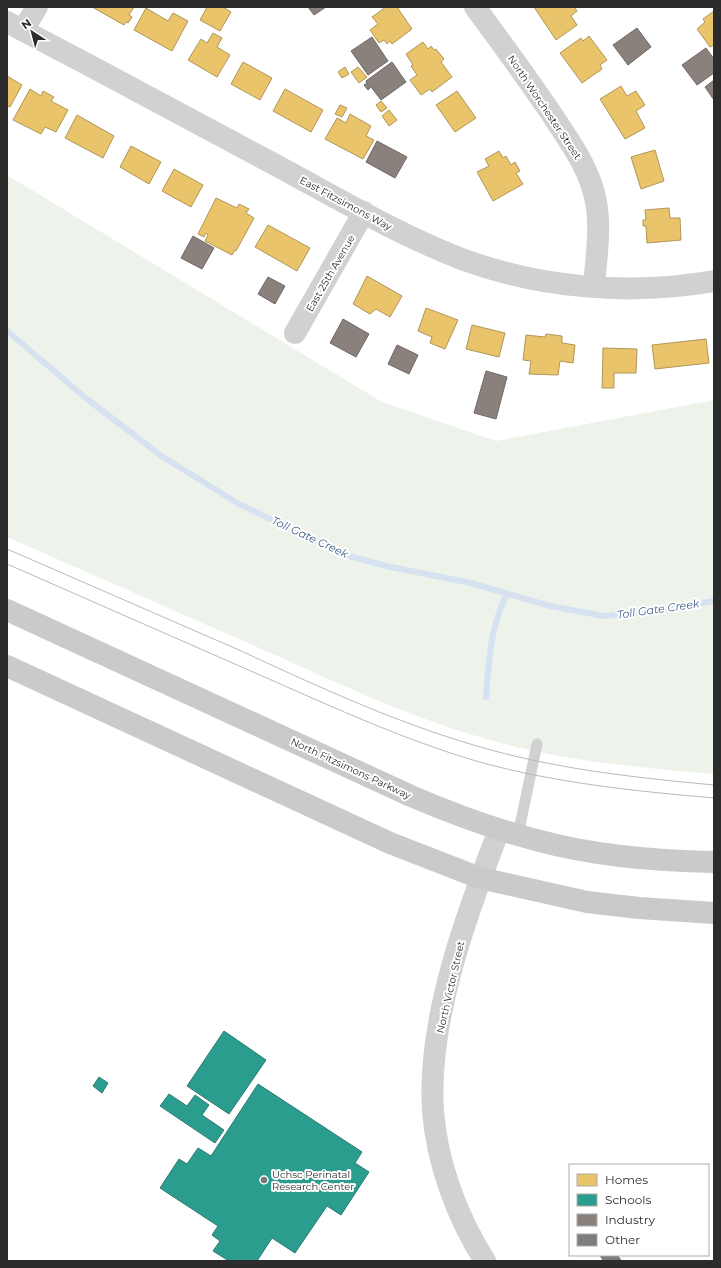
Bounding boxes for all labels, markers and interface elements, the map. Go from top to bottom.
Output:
north arrow [12,12,52,52]
text: N [18,16,34,32]
street label: North Worchester Street [505,53,584,162]
street label: East Fitzsimons Way [297,174,395,234]
street label: East 25th Avenue [303,233,358,314]
water label: Toll Gate Creek [269,513,351,561]
water label: Toll Gate Creek [616,596,701,622]
street label: North Fitzsimons Parkway [289,735,413,802]
street label: North Victor Street [434,940,467,1034]
legend [569,1164,709,1256]
place label: Uchsc Perinatal Research Center [272,1168,354,1193]
text: Homes [605,1172,648,1187]
marker: Uchsc Perinatal Research Center [259,1175,269,1185]
text: Schools [605,1192,651,1207]
text: Industry [605,1212,655,1227]
text: Other [605,1232,640,1247]

